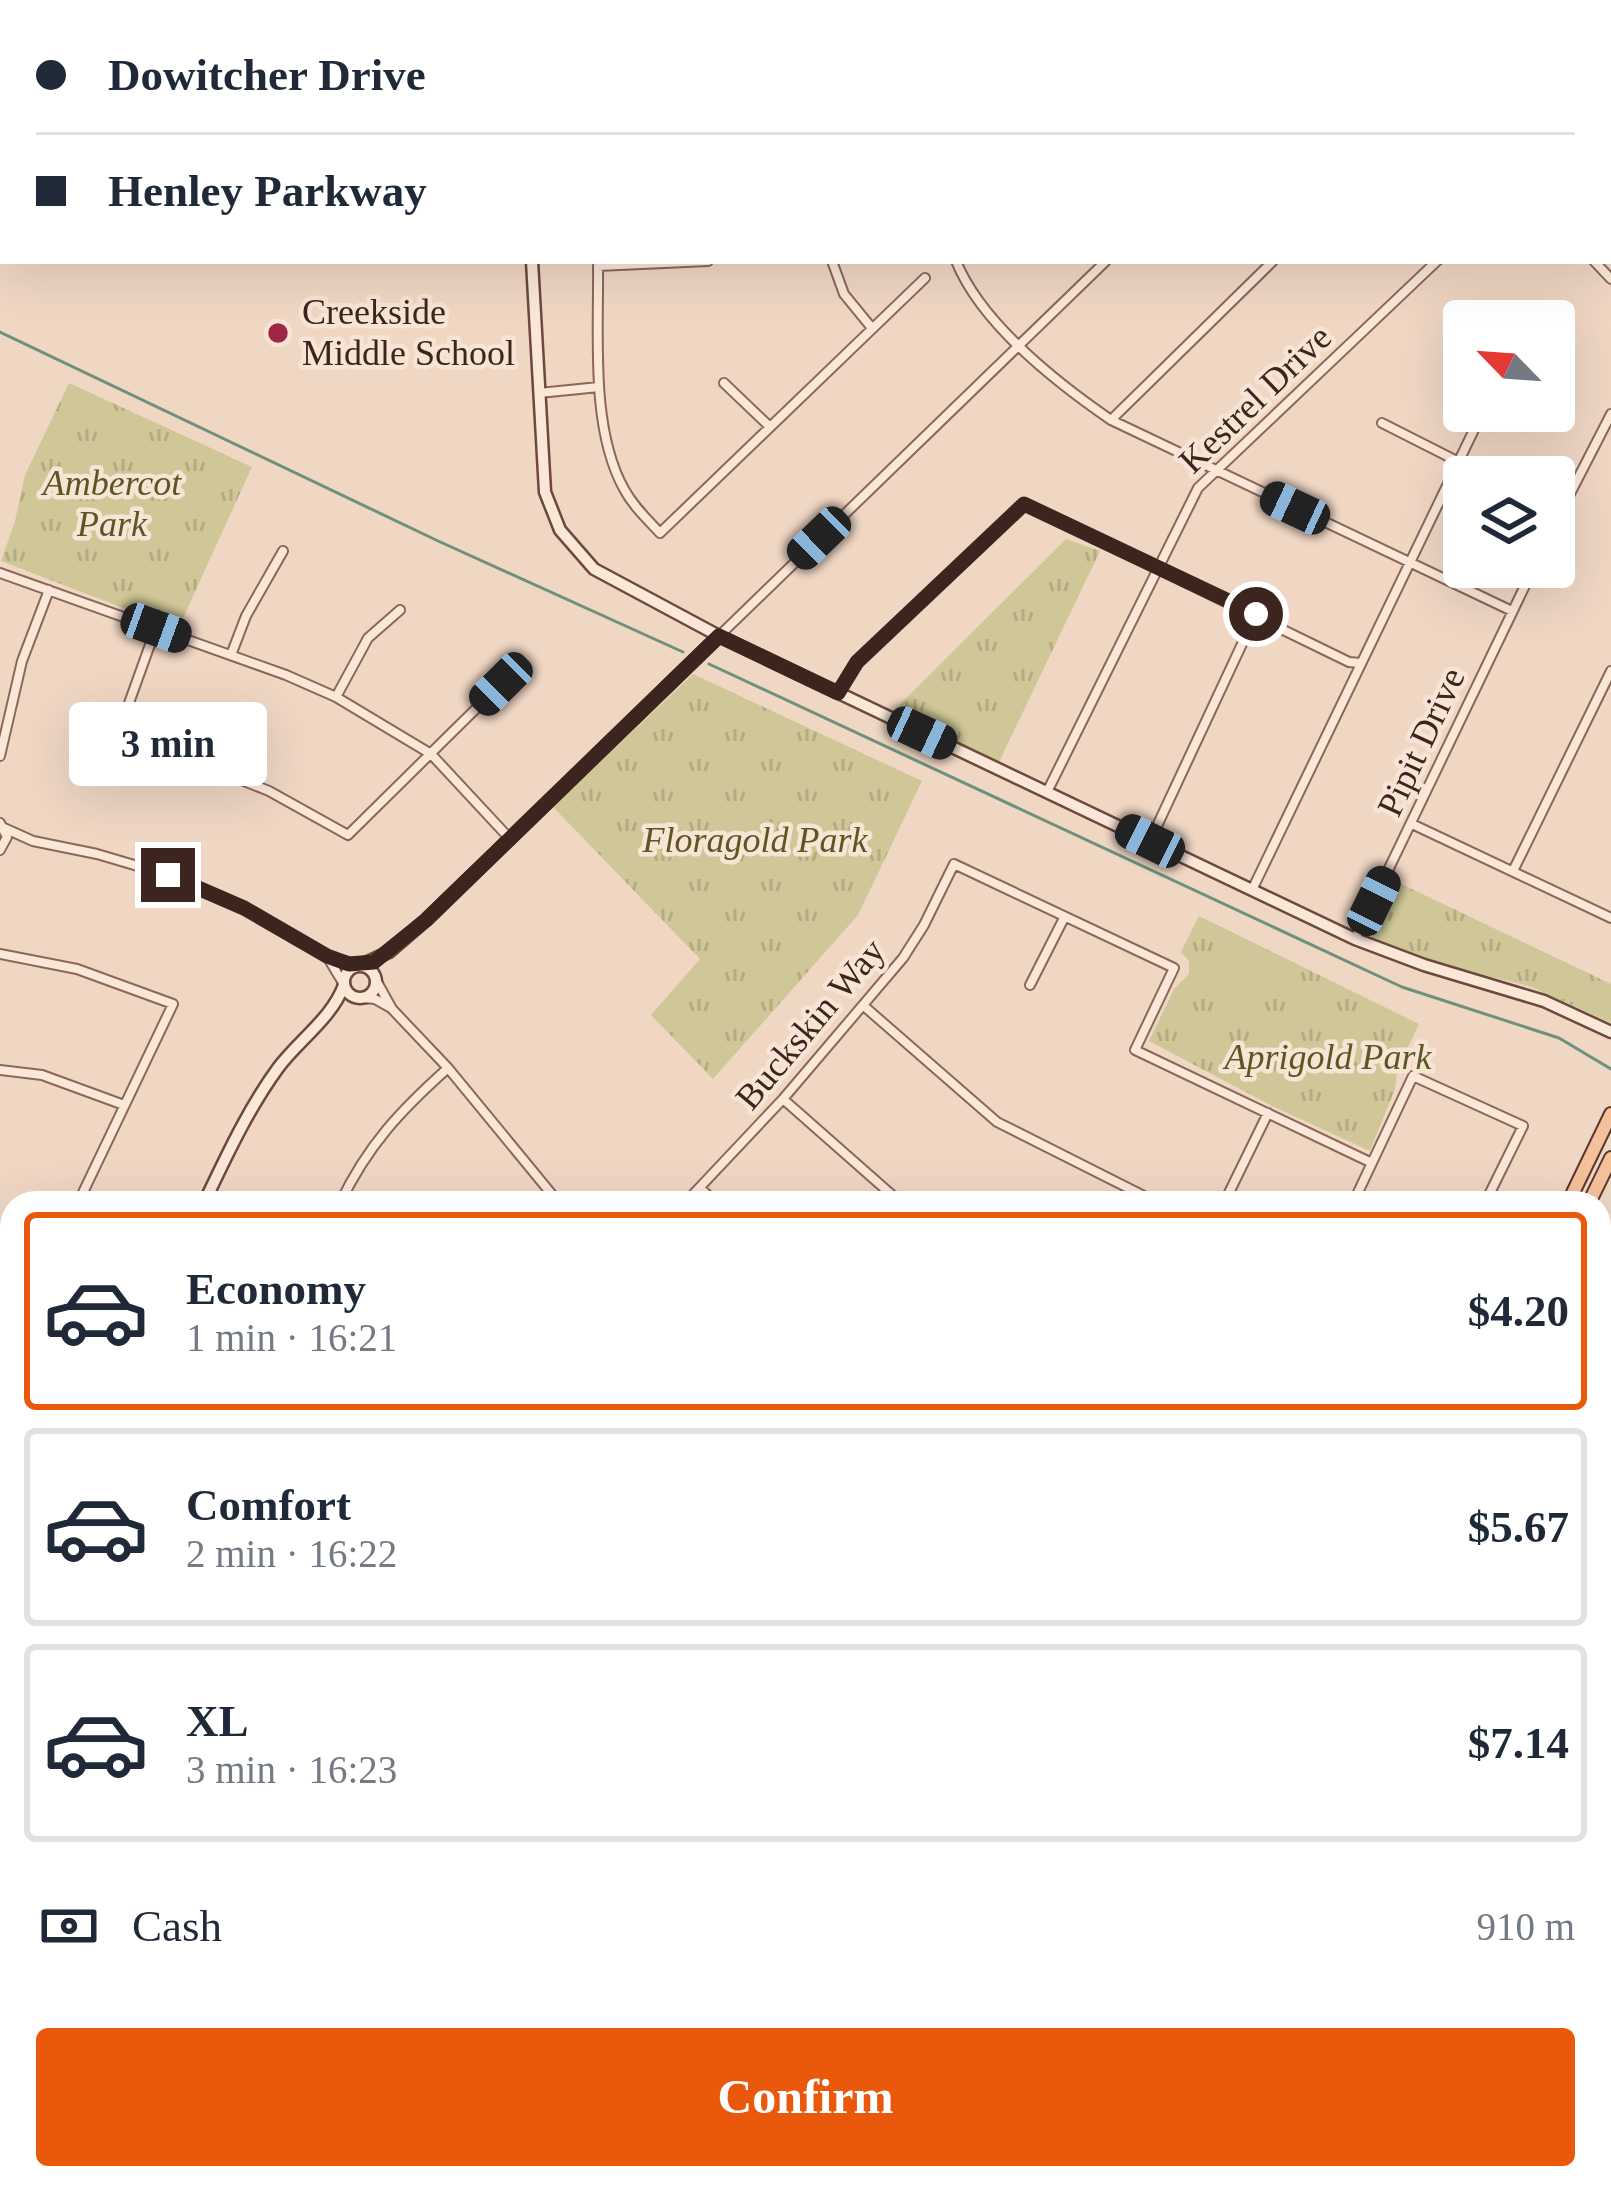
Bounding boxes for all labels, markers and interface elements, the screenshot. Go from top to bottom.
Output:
text: Dowitcher Drive [108,50,426,100]
text: Henley Parkway [108,166,427,216]
place label: Creekside Middle School [302,292,515,373]
north arrow [1443,300,1575,432]
map controls [1443,300,1575,588]
street label: Kestrel Drive [1171,317,1339,481]
marker: Creekside Middle School [265,320,291,346]
button: layers [1443,456,1575,588]
park label: Ambercot Park [41,463,182,544]
car [1255,476,1335,540]
car [781,500,857,576]
route start [1229,587,1283,641]
car [116,599,196,657]
car [463,646,539,722]
street label: Pipit Drive [1369,661,1473,823]
callout: 3 min [69,701,267,785]
car [882,701,962,765]
text: 3 min [121,722,215,765]
car [1110,809,1190,873]
park label: Floragold Park [642,820,869,860]
route end [141,848,195,902]
car [1342,861,1406,941]
street label: Buckskin Way [727,931,893,1117]
park label: Aprigold Park [1223,1037,1433,1077]
icon: car [42,1257,150,1365]
text: Economy [186,1264,366,1314]
text: $4.20 [1468,1286,1569,1336]
text: 1 min · 16:21 [186,1316,397,1359]
icon: car [42,1473,150,1581]
text: Comfort [186,1480,351,1530]
text: $5.67 [1468,1502,1569,1552]
text: 2 min · 16:22 [186,1532,397,1575]
icon: car [42,1689,150,1797]
text: XL [186,1696,249,1746]
text: $7.14 [1468,1718,1569,1768]
text: 3 min · 16:23 [186,1748,397,1791]
icon: cash [36,1893,102,1959]
text: Cash [132,1901,222,1951]
text: 910 m [1476,1905,1575,1948]
button: Confirm [36,2028,1575,2166]

